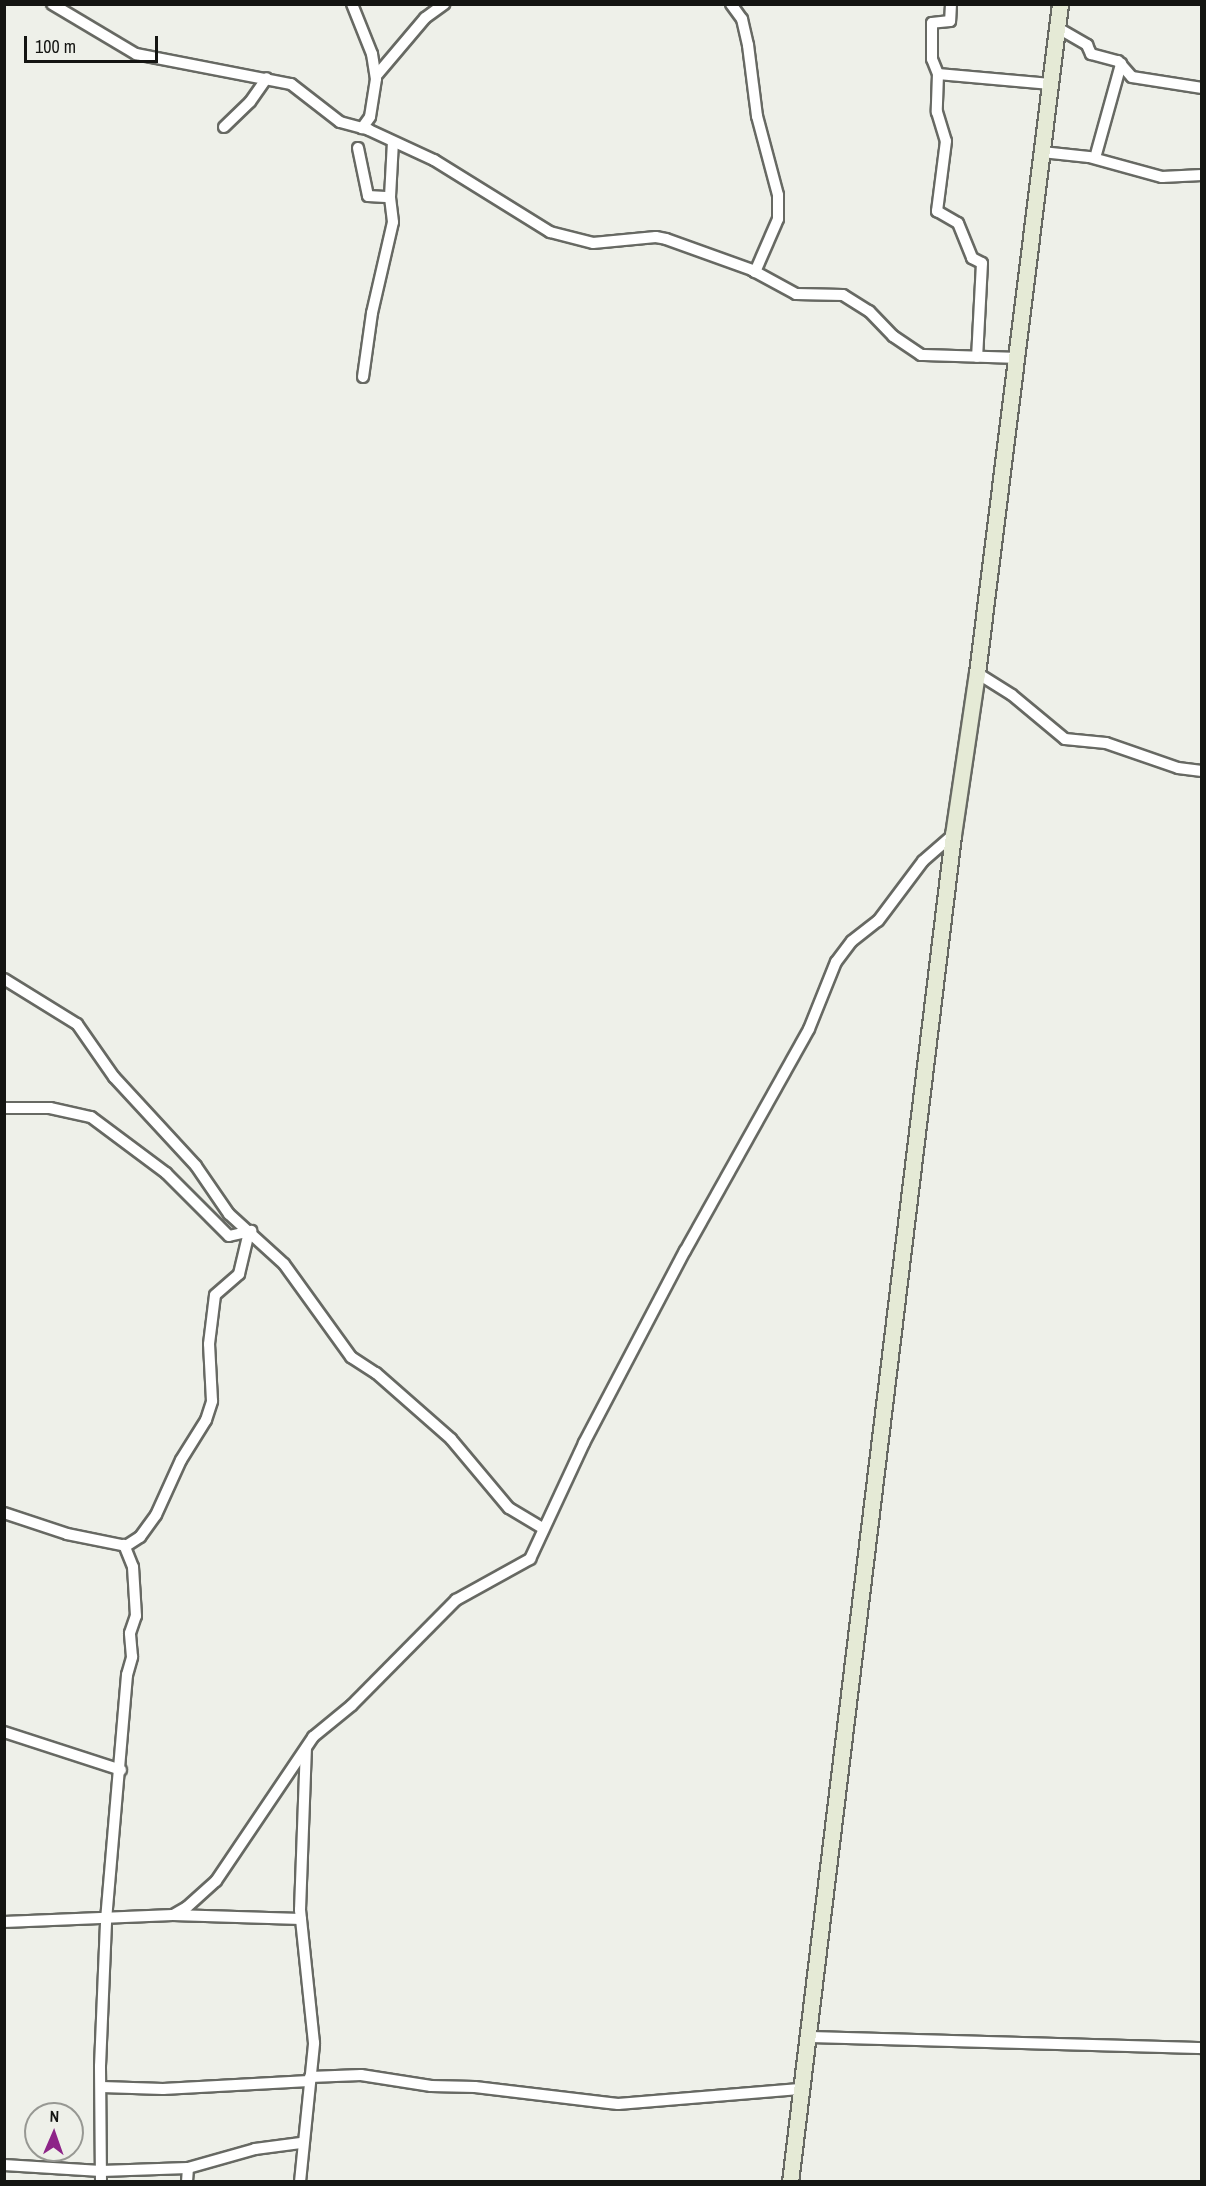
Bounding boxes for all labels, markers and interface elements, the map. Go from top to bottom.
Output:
scale bar [27,24,160,62]
text: 100 m [35,34,76,59]
north arrow [24,2102,84,2162]
text: N [49,2105,60,2127]

